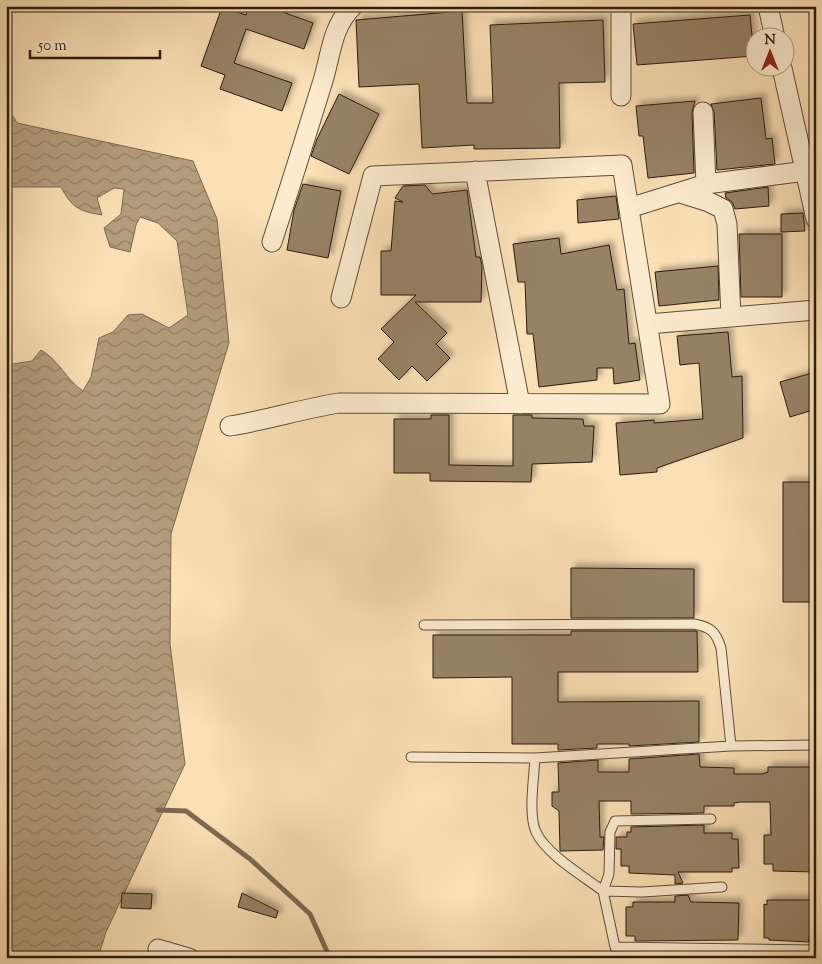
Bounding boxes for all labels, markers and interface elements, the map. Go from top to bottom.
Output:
scale bar [30,28,160,60]
north arrow [744,28,794,78]
text: N [764,31,776,51]
text: 50 m [37,36,67,57]

